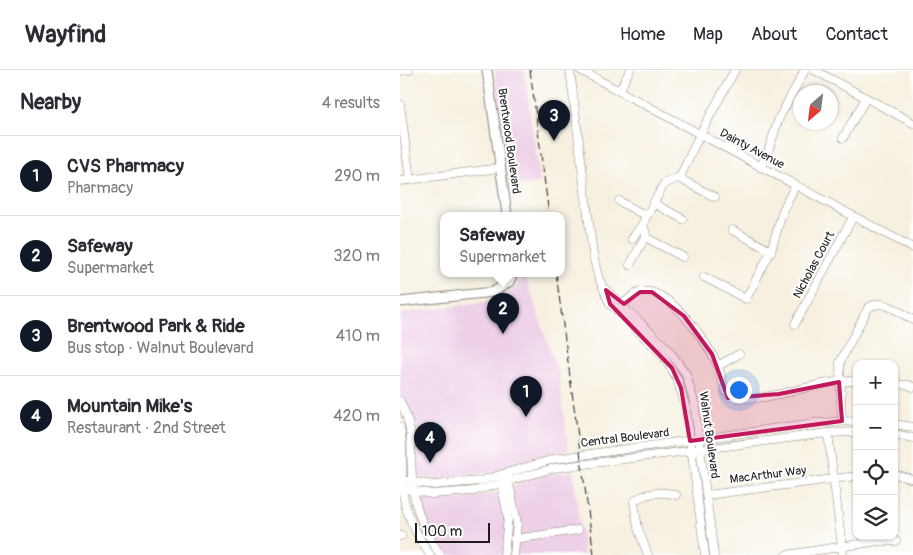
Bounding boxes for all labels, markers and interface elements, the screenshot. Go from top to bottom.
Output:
text: Wayfind [25,20,106,49]
text: Home [620,23,665,46]
text: Map [693,23,723,46]
text: About [751,23,797,46]
text: Contact [825,23,888,46]
north arrow [793,85,838,130]
street label: Brentwood Boulevard [494,87,524,195]
text: Nearby [20,89,81,116]
text: 4 results [322,93,380,113]
pin: 3 [538,100,570,141]
street label: Dainty Avenue [717,126,787,172]
text: CVS Pharmacy [67,154,184,178]
text: 1 [33,166,39,186]
text: 290 m [334,166,380,186]
text: Pharmacy [67,178,133,198]
popup [440,212,565,277]
text: Safeway [459,223,525,247]
street label: Nicholas Court [790,229,838,301]
text: Safeway [67,234,133,258]
text: 2 [32,246,40,266]
text: 320 m [334,246,380,266]
text: Supermarket [459,247,546,267]
text: Supermarket [67,258,154,278]
pin: 2 [487,293,519,334]
text: Brentwood Park & Ride [67,314,245,338]
text: 3 [32,326,40,346]
text: 410 m [336,326,380,346]
text: Bus stop · Walnut Boulevard [67,338,254,358]
map controls [853,360,898,540]
button: + [853,360,898,405]
pin: 1 [510,376,542,417]
your location [726,377,752,403]
street label: Walnut Boulevard [695,390,723,480]
text: Mountain Mike's [67,394,192,418]
button: − [853,405,898,450]
text: 4 [31,406,41,426]
text: 420 m [333,406,380,426]
text: Restaurant · 2nd Street [67,418,226,438]
pin: 4 [414,422,446,463]
street label: Central Boulevard [580,425,670,451]
button: locate [853,450,898,495]
street label: MacArthur Way [729,463,807,487]
button: layers [853,495,898,540]
scale bar [415,520,490,543]
text: 100 m [422,523,462,540]

